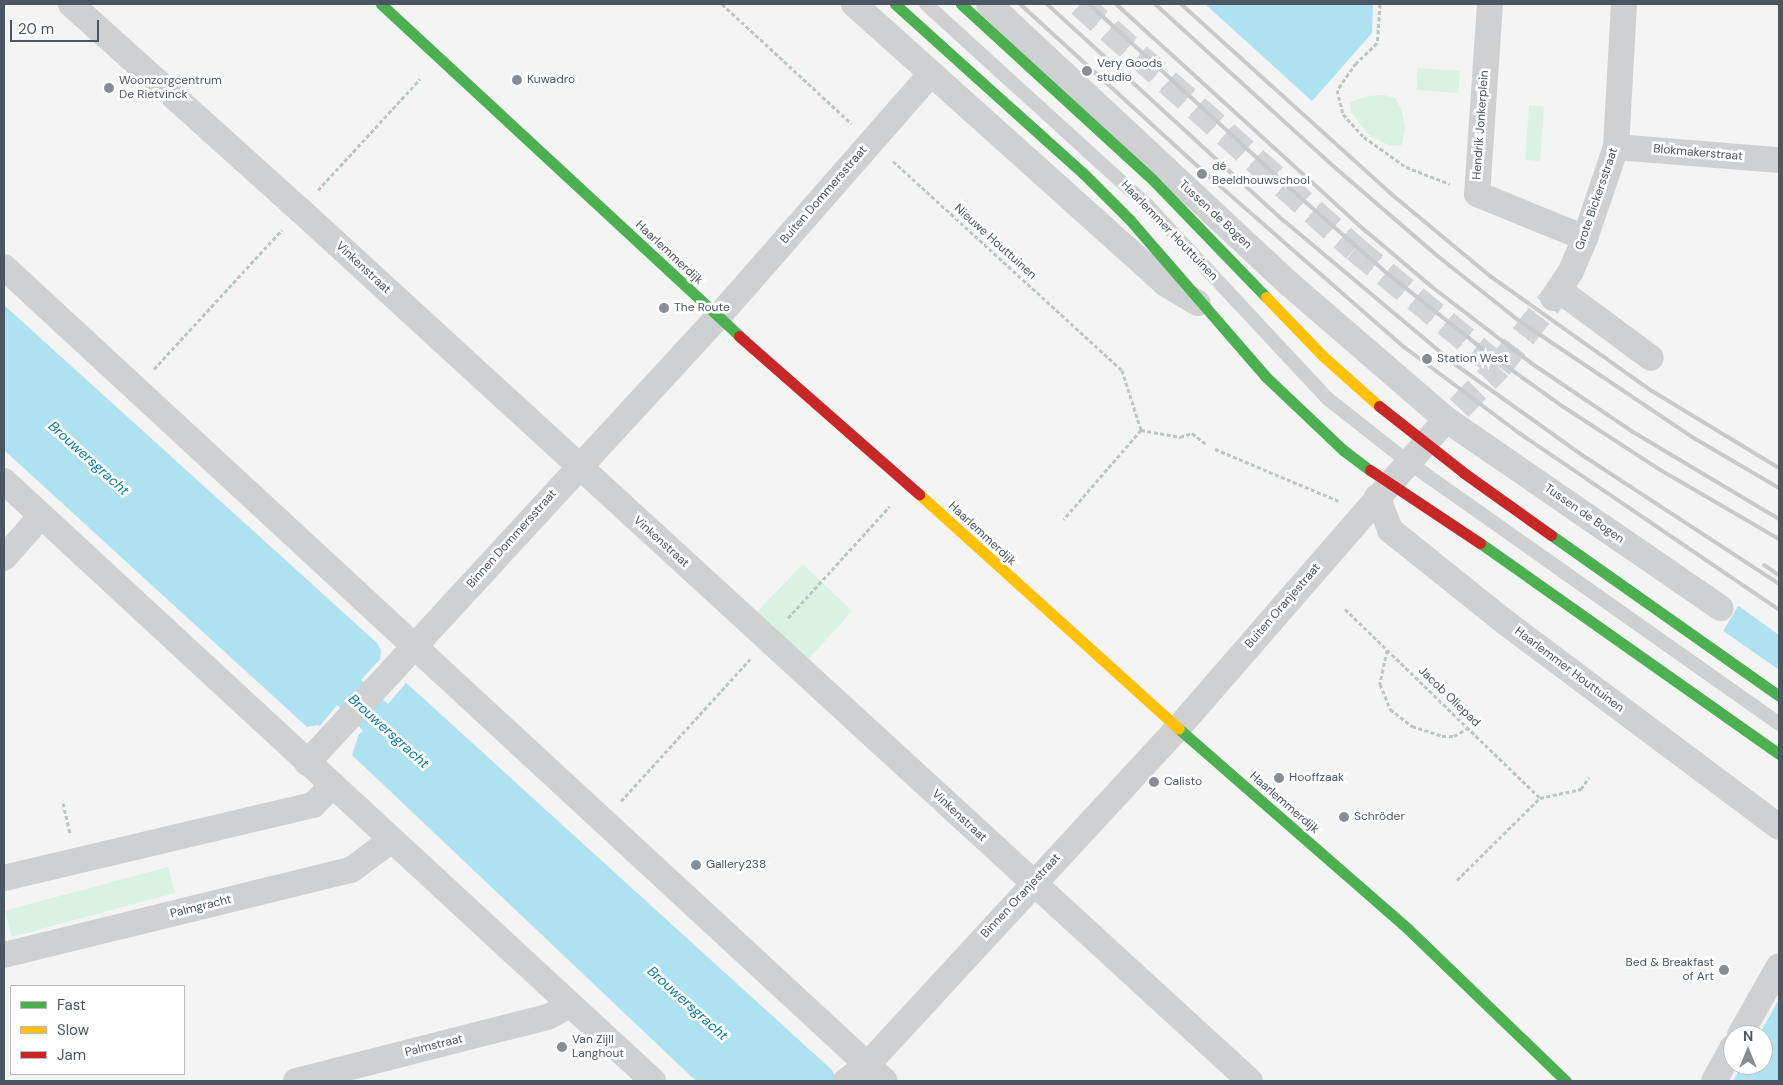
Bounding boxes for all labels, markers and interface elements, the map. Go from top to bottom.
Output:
scale bar [12,10,101,42]
text: 20 m [18,19,54,39]
place label: Very Goods studio [1097,57,1162,85]
marker: Very Goods studio [1081,65,1093,77]
street label: Hendrik Jonkerplein [1470,70,1492,180]
place label: Kuwadro [527,73,575,87]
place label: Woonzorgcentrum De Rietvinck [119,74,222,102]
marker: Kuwadro [511,74,523,86]
marker: Woonzorgcentrum De Rietvinck [103,82,115,94]
street label: Blokmakerstraat [1653,142,1743,164]
street label: Buiten Dommersstraat [778,143,870,247]
street label: Grote Bickersstraat [1573,146,1621,252]
place label: dé Beeldhouwschool [1212,160,1310,188]
marker: dé Beeldhouwschool [1196,168,1208,180]
street label: Haarlemmer Houttuinen [1118,178,1220,284]
street label: Tussen de Bogen [1176,178,1254,252]
street label: Nieuwe Houttuinen [951,201,1039,283]
street label: Haarlemmerdijk [632,218,706,288]
street label: Vinkenstraat [333,239,393,297]
place label: The Route [674,301,730,315]
marker: The Route [658,302,670,314]
place label: Station West [1437,352,1508,366]
marker: Station West [1421,353,1433,365]
water label: Brouwersgracht [45,417,133,499]
street label: Tussen de Bogen [1541,481,1627,547]
street label: Binnen Dommersstraat [464,487,560,591]
street label: Haarlemmerdijk [945,499,1019,569]
street label: Vinkenstraat [630,513,692,571]
street label: Buiten Oranjestraat [1242,561,1324,651]
street label: Haarlemmer Houttuinen [1512,624,1626,716]
street label: Jacob Oliepad [1415,664,1483,730]
water label: Brouwersgracht [345,690,433,772]
street label: Haarlemmerdijk [1246,769,1322,837]
place label: Hooffzaak [1289,771,1344,785]
marker: Hooffzaak [1273,772,1285,784]
place label: Calisto [1164,775,1202,789]
marker: Calisto [1148,776,1160,788]
street label: Vinkenstraat [929,787,989,845]
place label: Schröder [1354,810,1405,824]
marker: Schröder [1338,811,1350,823]
street label: Binnen Oranjestraat [978,851,1064,941]
place label: Gallery238 [706,858,766,872]
marker: Gallery238 [690,859,702,871]
street label: Palmgracht [169,892,233,922]
place label: Bed & Breakfast of Art [1626,956,1714,984]
water label: Brouwersgracht [644,962,732,1044]
marker: Bed & Breakfast of Art [1718,964,1730,976]
legend [10,985,185,1075]
text: Fast [57,995,86,1015]
text: Slow [57,1020,89,1040]
north arrow [1723,1025,1773,1075]
text: N [1743,1027,1753,1045]
street label: Palmstraat [404,1032,464,1060]
place label: Van Zijll Langhout [572,1033,624,1061]
marker: Van Zijll Langhout [556,1041,568,1053]
text: Jam [57,1045,86,1065]

